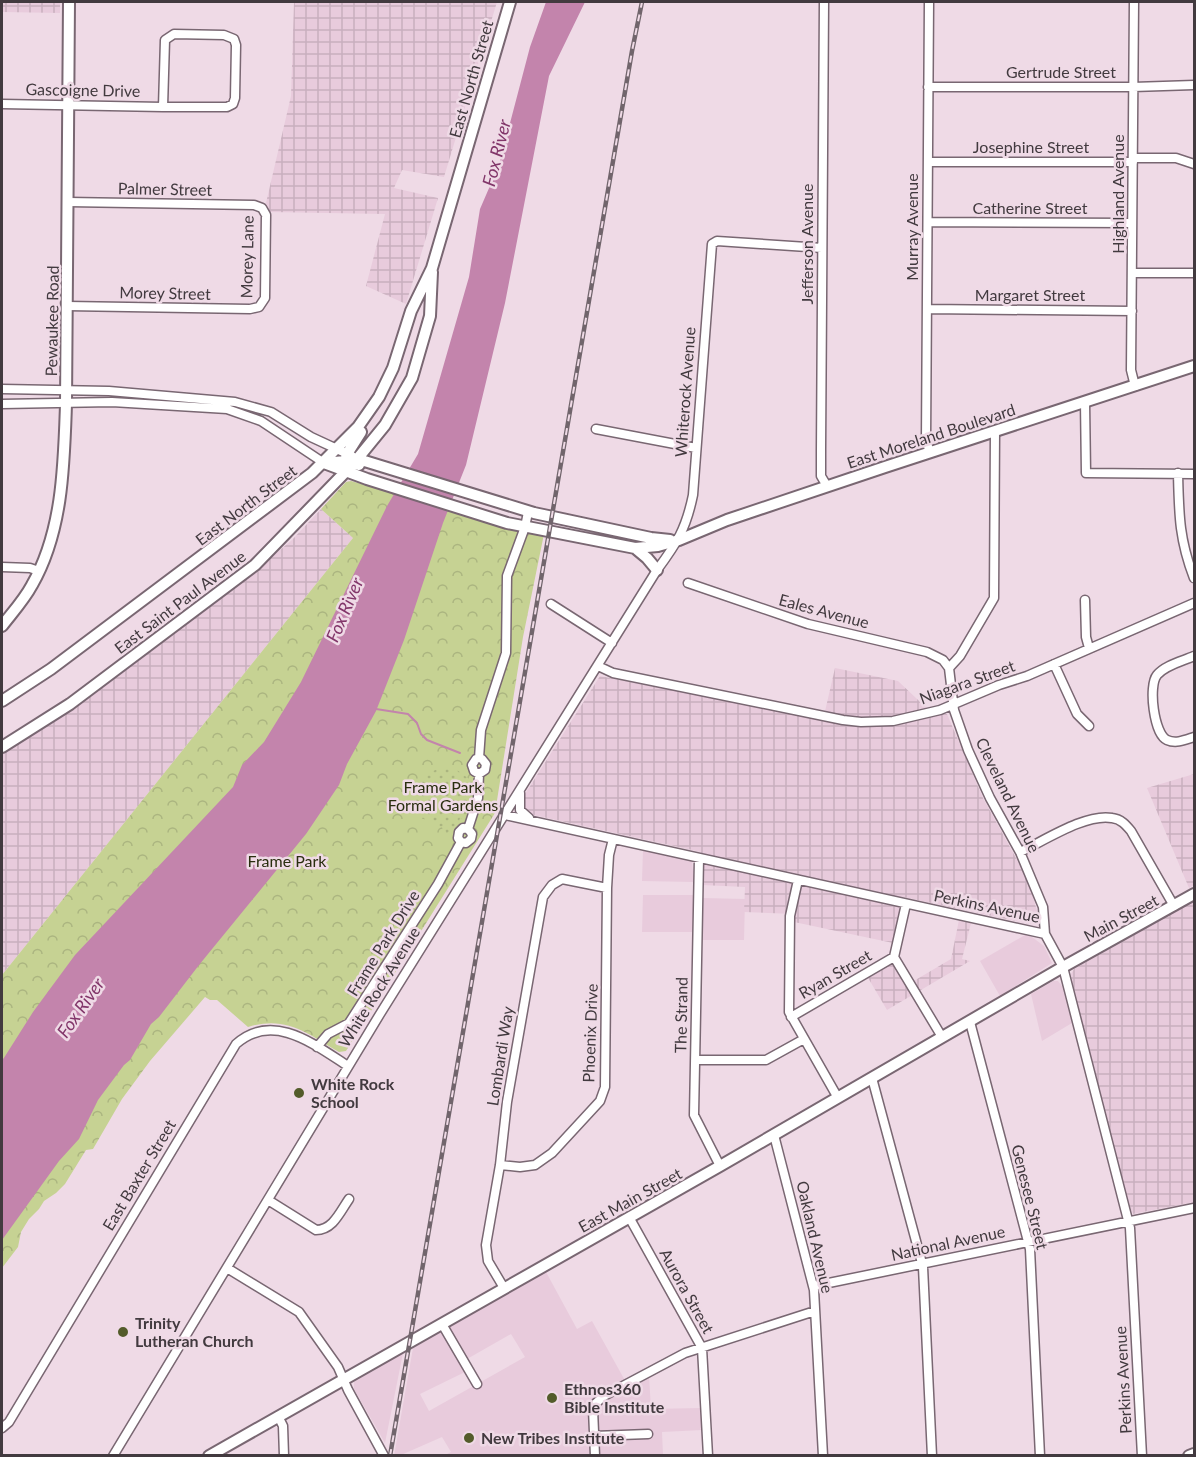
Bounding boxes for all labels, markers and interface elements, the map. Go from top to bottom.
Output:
street label: East North Street [445,18,496,140]
street label: Gertrude Street [1006,62,1116,81]
street label: Gascoigne Drive [25,79,141,100]
water label: Fox River [477,116,515,188]
street label: Highland Avenue [1108,134,1127,254]
street label: Josephine Street [973,137,1089,156]
street label: Murray Avenue [902,173,921,281]
street label: Palmer Street [118,178,213,199]
street label: Jefferson Avenue [797,184,816,304]
street label: Catherine Street [973,198,1088,217]
street label: Morey Lane [236,215,257,299]
street label: Pewaukee Road [41,265,62,377]
street label: Morey Street [119,282,211,303]
street label: Margaret Street [975,285,1085,304]
street label: Whiterock Avenue [670,326,699,458]
street label: East Moreland Boulevard [844,399,1017,472]
street label: East North Street [191,460,300,549]
street label: East Saint Paul Avenue [110,546,249,657]
water label: Fox River [321,573,368,645]
street label: Eales Avenue [777,589,871,632]
street label: Niagara Street [917,655,1017,708]
street label: Cleveland Avenue [972,734,1044,855]
park label: Frame Park Formal Gardens [388,777,498,814]
park label: Frame Park [248,851,327,870]
street label: Perkins Avenue [932,885,1042,926]
street label: Frame Park Drive [342,886,423,999]
street label: Main Street [1080,890,1161,945]
street label: White Rock Avenue [334,923,423,1050]
street label: Ryan Street [795,945,875,1002]
water label: Fox River [52,973,109,1042]
street label: The Strand [670,977,691,1053]
street label: Phoenix Drive [578,983,601,1083]
street label: Lombardi Way [482,1004,517,1107]
place label: White Rock School [311,1074,395,1111]
marker: White Rock School [292,1086,306,1100]
street label: East Baxter Street [98,1116,179,1234]
street label: Genesee Street [1008,1142,1053,1252]
street label: East Main Street [575,1163,685,1236]
street label: Oakland Avenue [793,1179,838,1295]
street label: National Avenue [889,1221,1007,1264]
street label: Aurora Street [656,1245,719,1337]
place label: Trinity Lutheran Church [135,1313,254,1350]
marker: Trinity Lutheran Church [116,1325,130,1339]
street label: Perkins Avenue [1110,1326,1135,1434]
place label: Ethnos360 Bible Institute [564,1379,665,1416]
marker: Ethnos360 Bible Institute [545,1391,559,1405]
place label: New Tribes Institute [481,1428,625,1447]
marker: New Tribes Institute [462,1431,476,1445]

